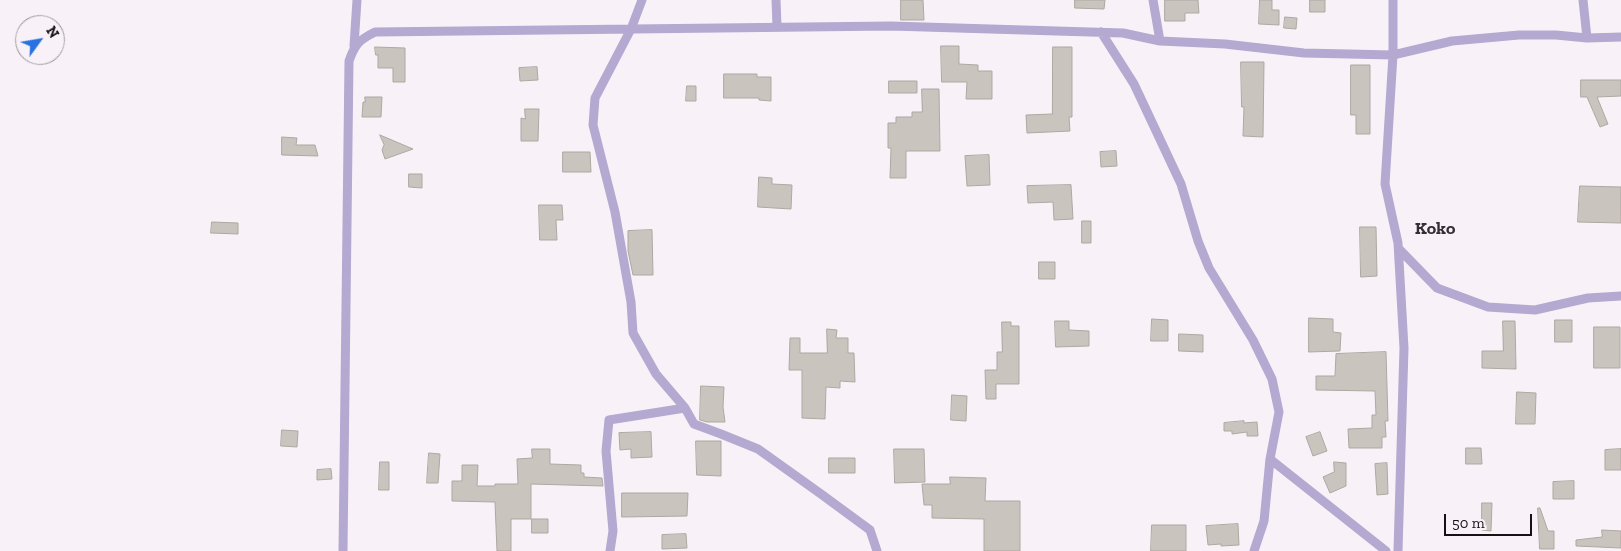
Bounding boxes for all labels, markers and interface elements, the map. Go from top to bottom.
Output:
north arrow [15,15,65,65]
text: N [42,23,62,41]
district label: Koko [1415,218,1455,240]
scale bar [1446,504,1534,536]
text: 50 m [1452,514,1485,532]

